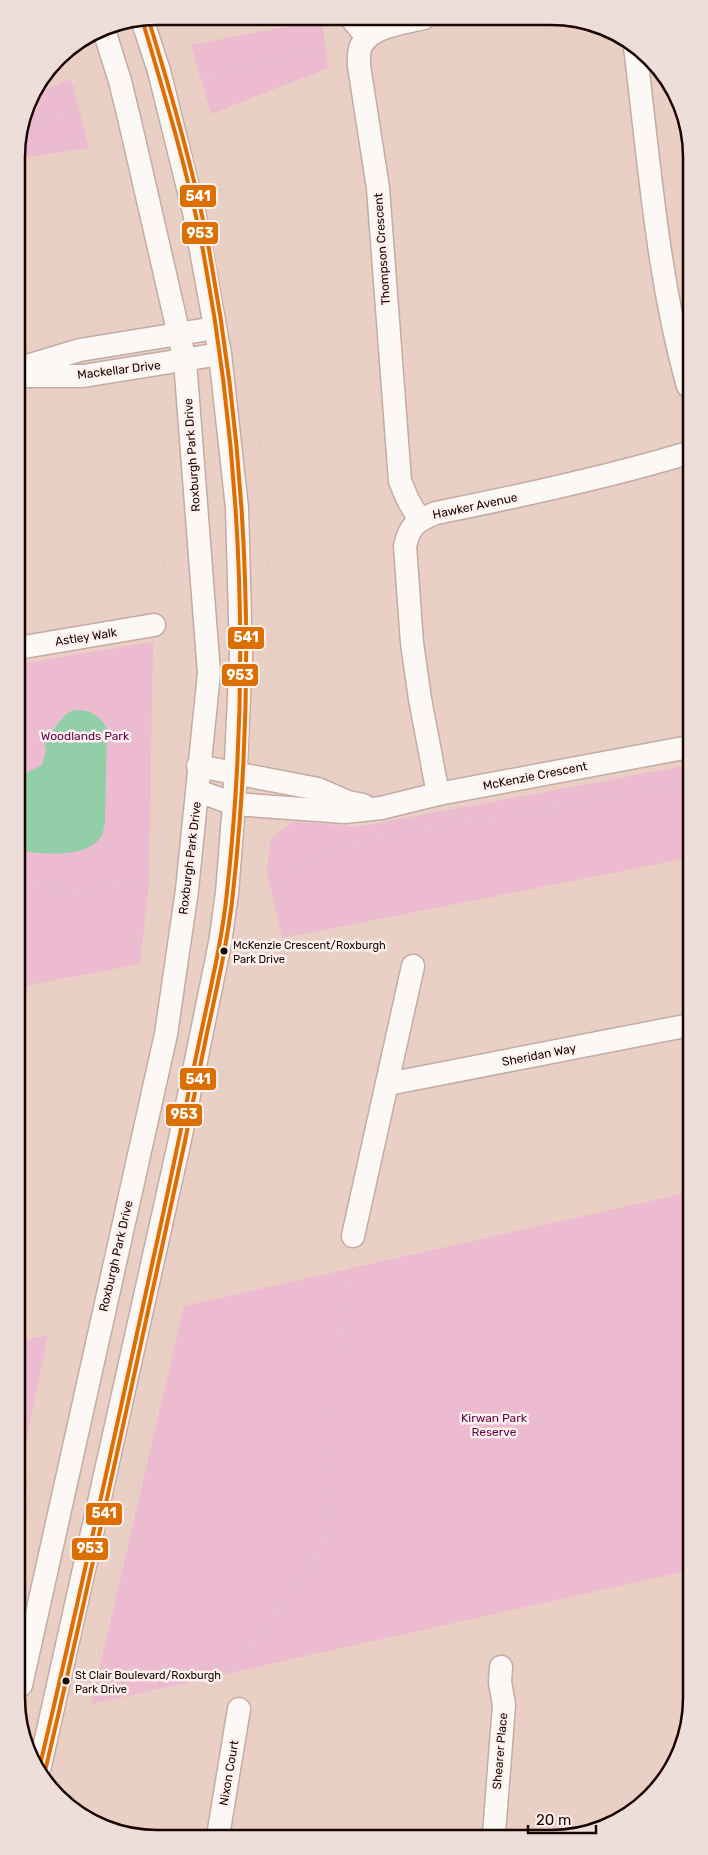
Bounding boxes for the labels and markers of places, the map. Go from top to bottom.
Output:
place label: McKenzie Crescent/Roxburgh Park Drive [233,939,386,966]
marker: McKenzie Crescent/Roxburgh Park Drive [219,946,229,956]
place label: St Clair Boulevard/Roxburgh Park Drive [75,1669,221,1696]
marker: St Clair Boulevard/Roxburgh Park Drive [61,1676,71,1686]

